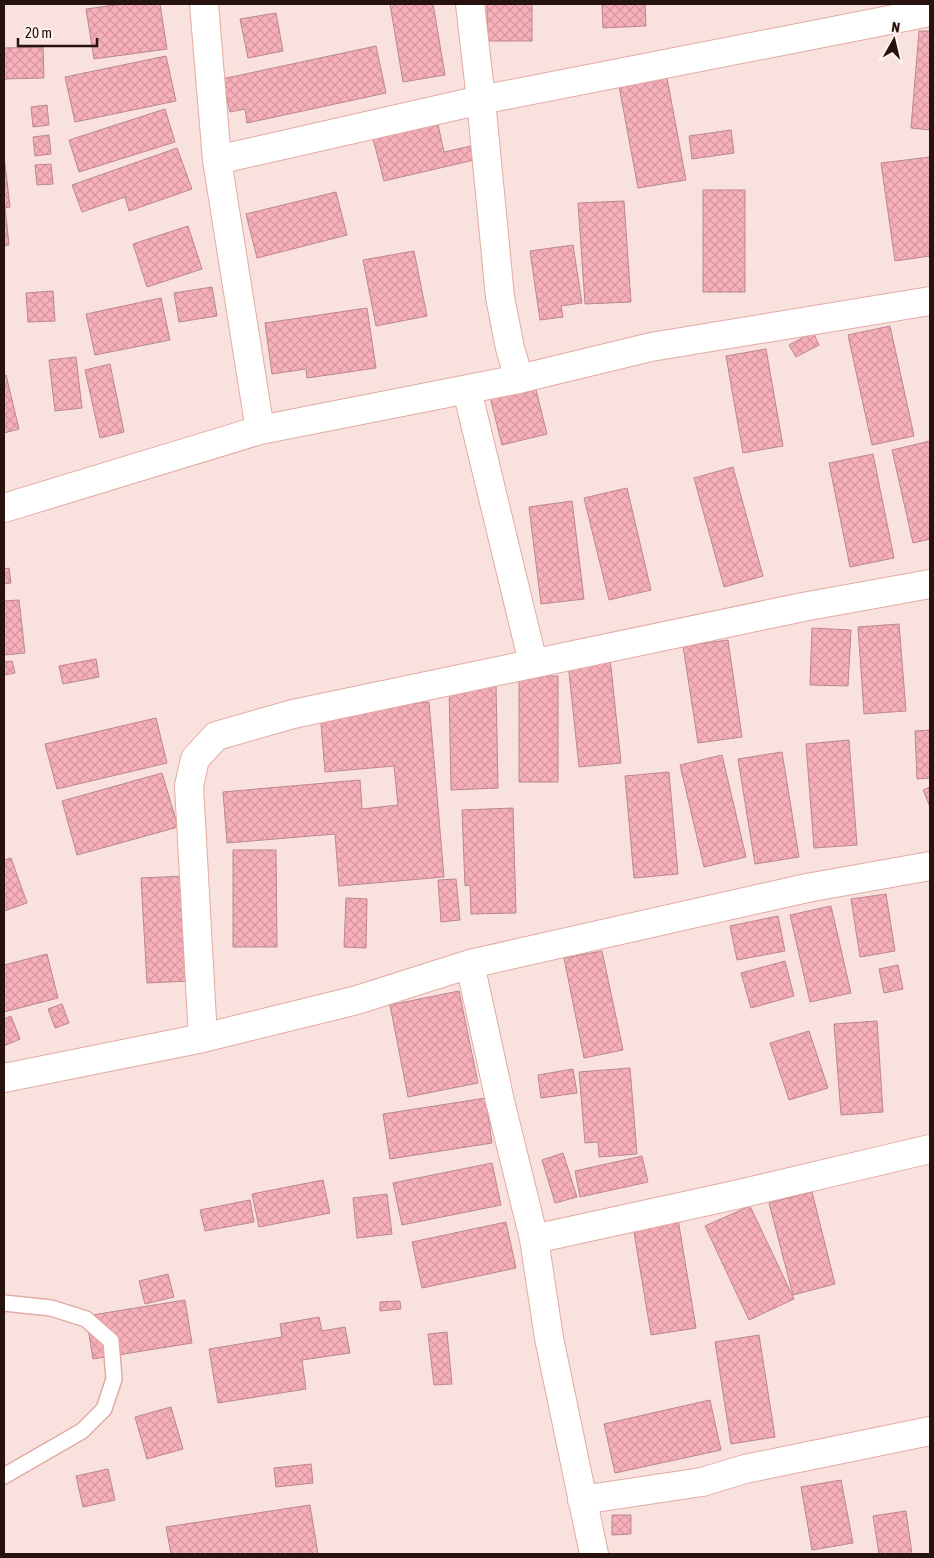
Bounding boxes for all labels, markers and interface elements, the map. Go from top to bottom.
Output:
scale bar [18,15,96,47]
north arrow [869,15,919,65]
text: N [891,19,901,36]
text: 20 m [25,24,52,41]

